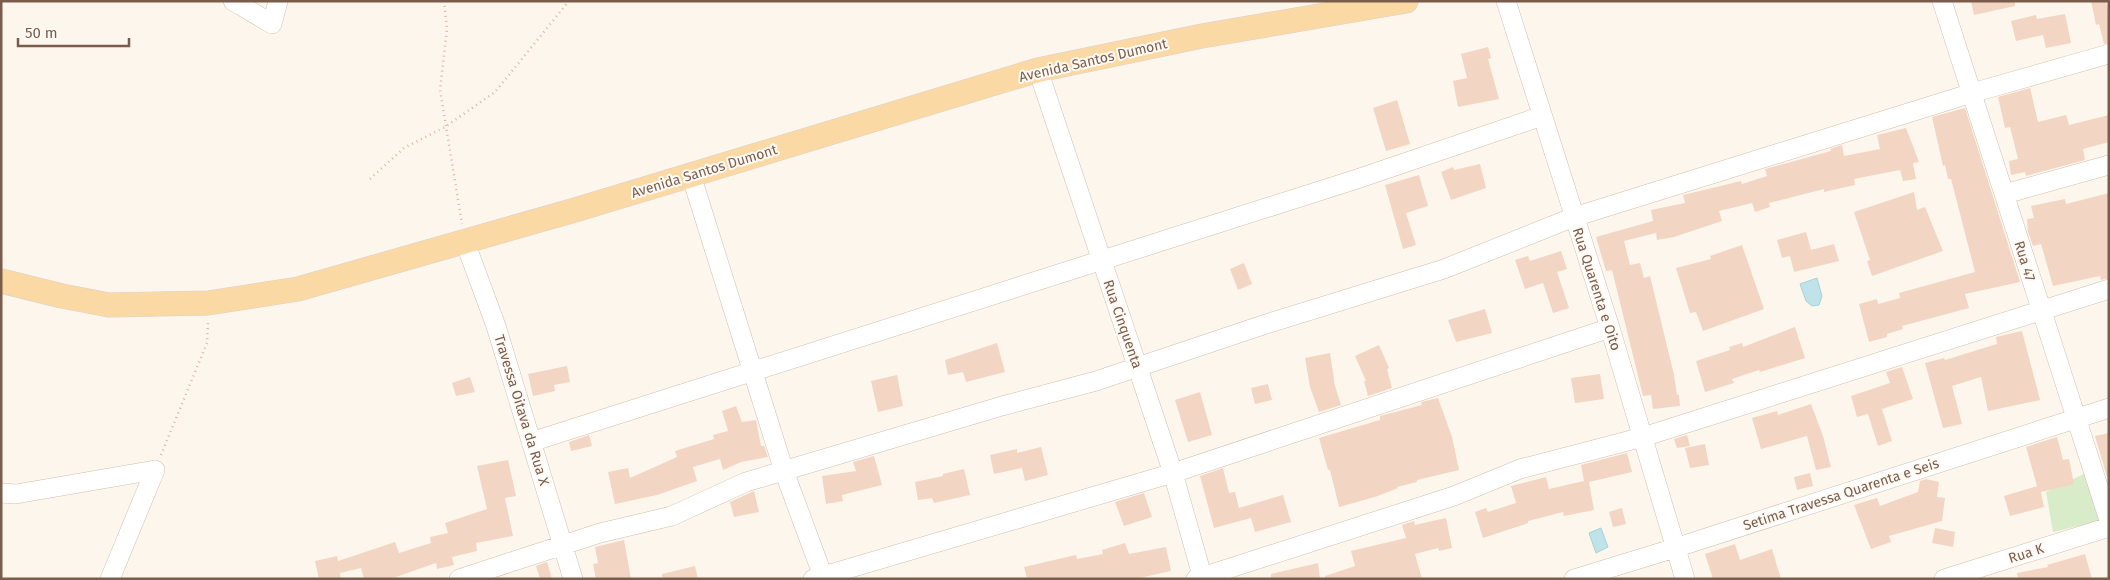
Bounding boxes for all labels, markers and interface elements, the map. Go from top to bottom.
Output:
scale bar [18,15,129,47]
text: 50 m [25,24,58,42]
street label: Avenida Santos Dumont [1017,35,1170,86]
street label: Avenida Santos Dumont [629,141,780,202]
street label: Rua Quarenta e Oito [1569,225,1624,353]
street label: Rua 47 [2010,239,2039,283]
street label: Rua Cinquenta [1099,277,1146,371]
street label: Travessa Oitava da Rua X [490,333,553,488]
street label: Setima Travessa Quarenta e Seis [1741,455,1942,534]
street label: Rua K [2006,540,2047,567]

